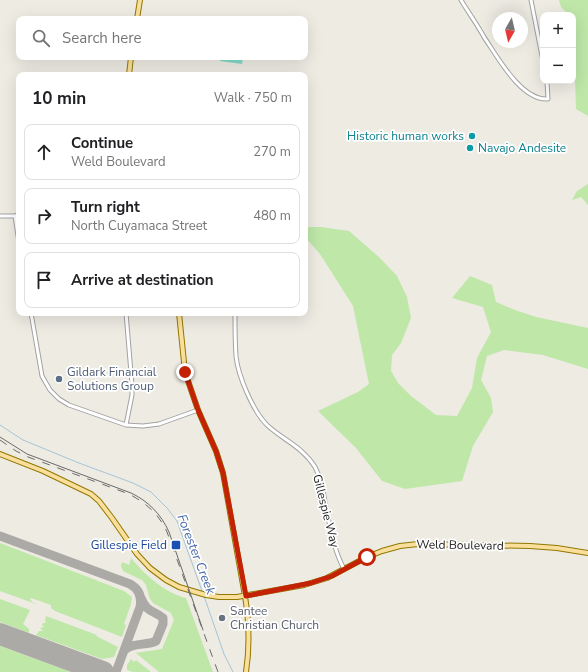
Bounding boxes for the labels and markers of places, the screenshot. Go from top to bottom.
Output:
place label: Historic human works [347,128,464,144]
marker: Historic human works [467,131,477,141]
place label: Navajo Andesite [478,140,566,156]
marker: Navajo Andesite [465,143,475,153]
place label: Gildark Financial Solutions Group [67,364,157,394]
marker: Gildark Financial Solutions Group [54,374,64,384]
place label: Gillespie Field [91,537,167,553]
marker: Gillespie Field [170,539,182,551]
place label: Santee Christian Church [230,603,319,633]
marker: Santee Christian Church [217,613,227,623]

